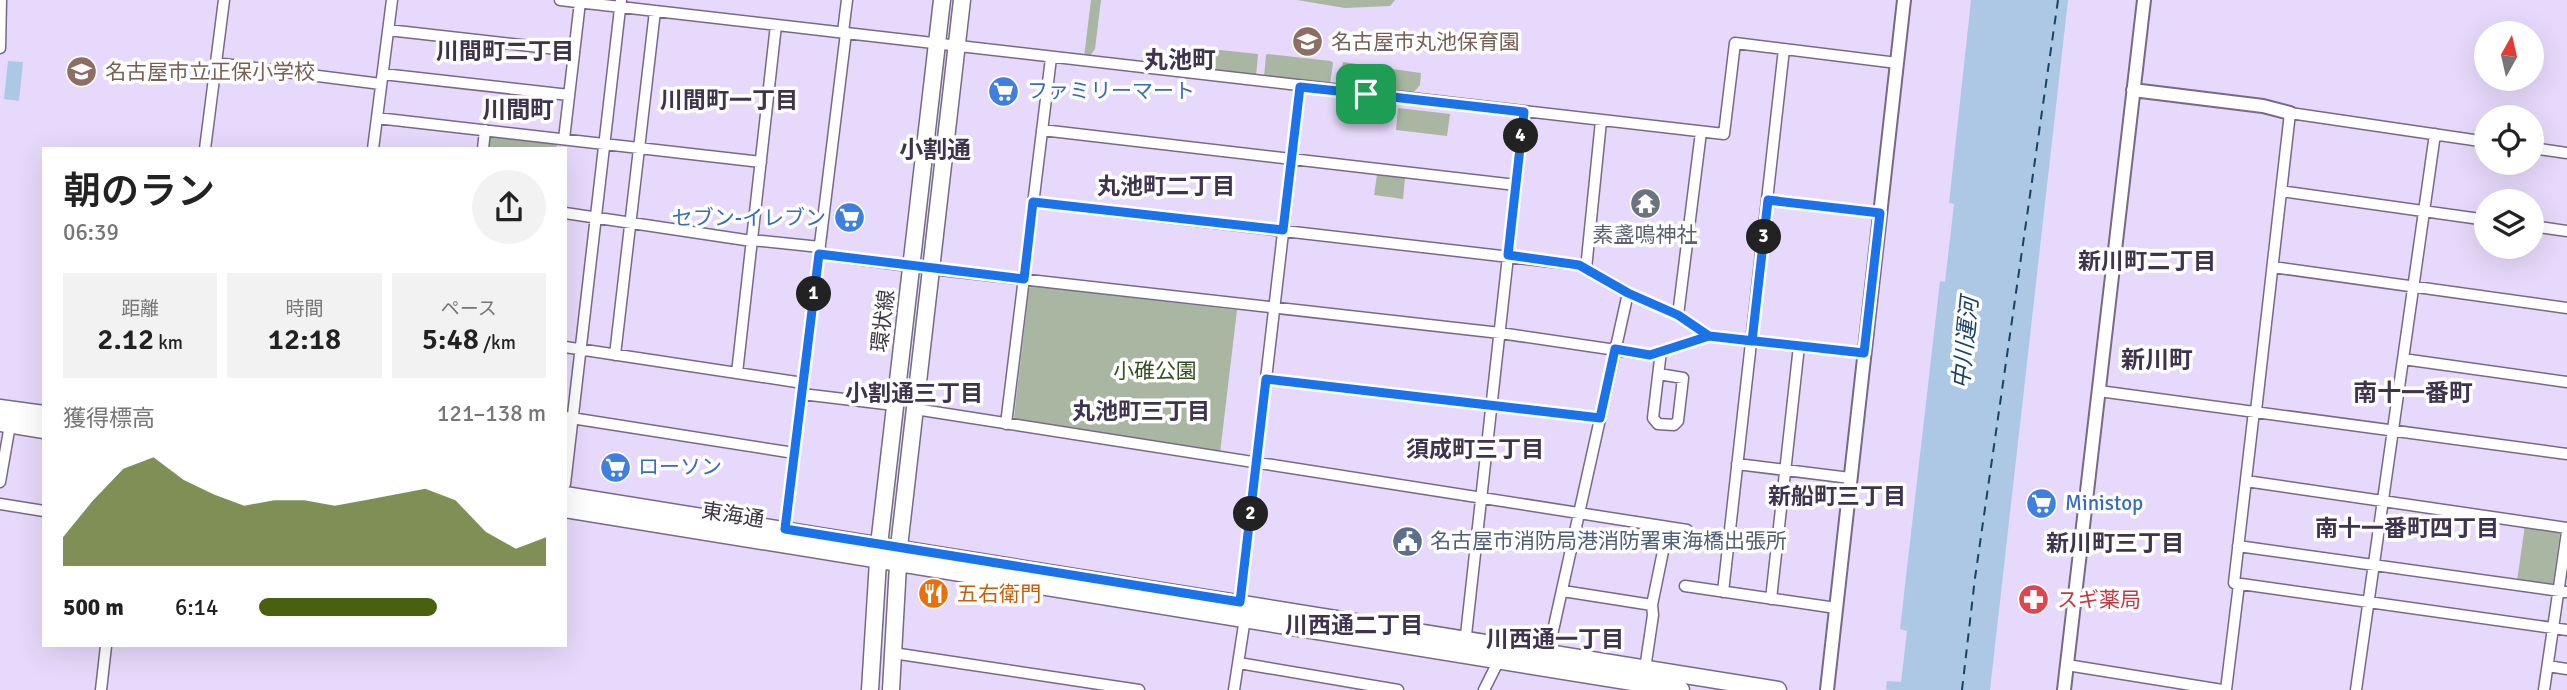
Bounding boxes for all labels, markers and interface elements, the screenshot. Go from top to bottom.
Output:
north arrow [2474,21,2544,91]
map controls [2474,21,2544,259]
school or university icon: 名古屋市丸池保育園 [1291,25,1325,59]
place label: 名古屋市丸池保育園 [1331,29,1520,55]
district label: 川間町二丁目 [436,37,574,66]
district label: 丸池町 [1144,45,1216,75]
school or university icon: 名古屋市立正保小学校 [65,55,99,89]
place label: 名古屋市立正保小学校 [105,59,315,85]
pin [1336,64,1396,124]
supermarket icon: ファミリーマート [987,74,1021,108]
icon: arrive [1347,75,1385,113]
place label: ファミリーマート [1027,78,1195,104]
district label: 川間町一丁目 [660,86,798,115]
district label: 川間町 [482,95,554,125]
button: locate [2474,105,2544,175]
pin: 4 [1504,118,1538,154]
text: 4 [1515,123,1526,147]
district label: 小割通 [899,135,971,165]
text: 朝のラン [63,168,215,215]
button: share [472,170,546,244]
district label: 丸池町二丁目 [1097,172,1235,201]
temple icon: 素盞鳴神社 [1628,186,1662,220]
button: layers [2474,189,2544,259]
supermarket icon: セブン-イレブン [832,201,866,235]
place label: セブン-イレブン [672,205,826,231]
text: 06:39 [63,218,119,247]
pin: 3 [1746,219,1782,254]
place label: 素盞鳴神社 [1593,222,1698,248]
text: 3 [1758,224,1769,248]
district label: 新川町二丁目 [2078,247,2216,276]
pin: 1 [796,276,832,312]
text: 1 [808,281,819,305]
street label: 環状線 [866,288,900,354]
water label: 中川運河 [1946,292,1985,390]
text: 距離 [121,297,159,321]
text: 時間 [285,297,324,321]
text: ペース [441,297,497,321]
text: 2.12 [97,321,154,358]
text: 12:18 [268,321,341,358]
text: 5:48 [422,321,479,358]
text: km [154,331,183,355]
text: /km [479,331,516,355]
district label: 新川町 [2121,345,2193,375]
park label: 小碓公園 [1113,358,1197,384]
district label: 南十一番町 [2353,378,2473,408]
district label: 小割通三丁目 [845,379,983,408]
district label: 丸池町三丁目 [1072,397,1210,426]
text: 121–138 m [437,399,546,428]
text: 獲得標高 [63,404,155,433]
district label: 須成町三丁目 [1406,435,1544,464]
supermarket icon: ローソン [598,450,632,484]
place label: ローソン [638,454,722,480]
district label: 新船町三丁目 [1768,482,1906,511]
supermarket icon: Ministop [2025,486,2059,520]
place label: Ministop [2065,490,2143,516]
pin: 2 [1234,496,1268,532]
street label: 東海通 [700,497,766,533]
text: 2 [1245,501,1256,525]
district label: 南十一番町四丁目 [2315,514,2499,543]
public building icon: 名古屋市消防局港消防署東海橋出張所 [1390,524,1424,558]
place label: 名古屋市消防局港消防署東海橋出張所 [1430,528,1787,554]
district label: 新川町三丁目 [2046,529,2184,558]
restaurant icon: 五右衛門 [917,577,951,611]
place label: 五右衛門 [957,581,1041,607]
pharmacy icon: スギ薬局 [2017,583,2051,617]
place label: スギ薬局 [2057,587,2141,613]
text: 500 m [63,593,124,622]
text: 6:14 [175,593,218,622]
district label: 川西通二丁目 [1285,611,1423,640]
district label: 川西通一丁目 [1486,625,1624,654]

